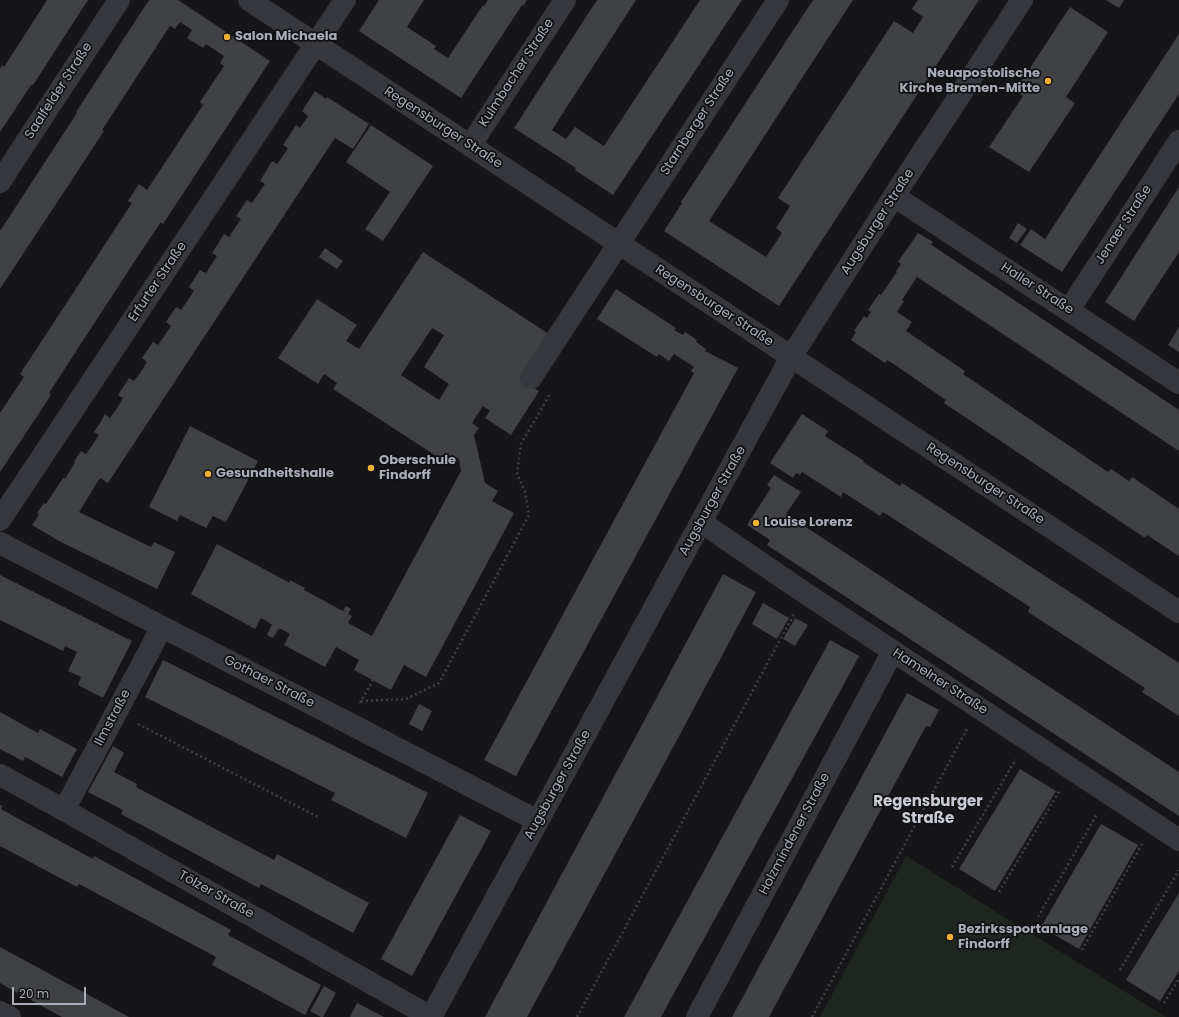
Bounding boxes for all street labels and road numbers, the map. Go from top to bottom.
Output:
street label: Kulmbacher Straße [476,16,558,130]
street label: Saalfelder Straße [22,40,96,142]
street label: Starnberger Straße [658,66,738,178]
street label: Regensburger Straße [381,84,505,172]
street label: Augsburger Straße [838,166,918,278]
street label: Jenaer Straße [1093,182,1155,268]
street label: Erfurter Straße [126,239,190,325]
street label: Haller Straße [998,260,1076,318]
street label: Regensburger Straße [652,262,776,350]
street label: Regensburger Straße [923,440,1047,528]
street label: Augsburger Straße [676,444,750,558]
street label: Hamelner Straße [890,645,990,719]
street label: Gothaer Straße [221,652,317,712]
street label: Ilmstraße [92,687,134,749]
street label: Augsburger Straße [521,728,595,842]
street label: Holzmindener Straße [756,770,834,898]
street label: Tölzer Straße [176,868,256,922]

